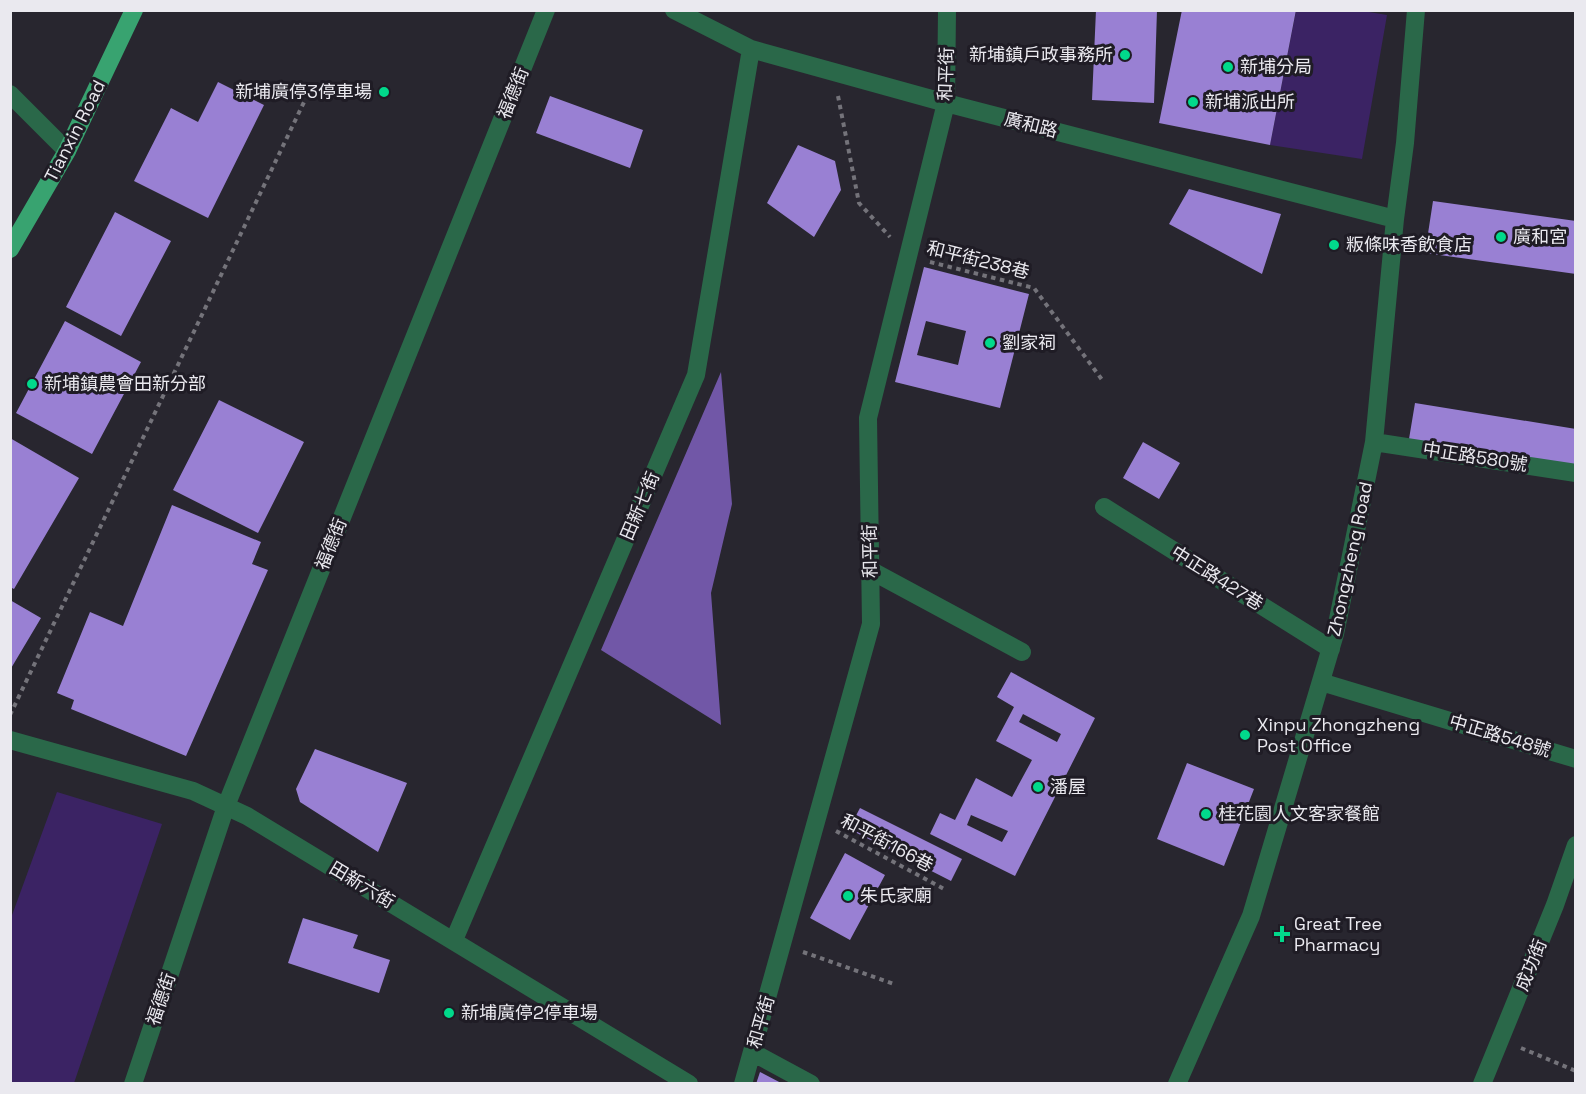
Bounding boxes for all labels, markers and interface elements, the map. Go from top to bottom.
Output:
place label: 新埔鎮戶政事務所 [969,43,1113,66]
street label: 和平街 [933,47,958,101]
marker: 新埔鎮戶政事務所 [1118,48,1132,62]
place label: 新埔分局 [1240,55,1312,78]
marker: 新埔分局 [1221,60,1235,74]
street label: 福德街 [492,63,533,122]
street label: Tianxin Road [39,76,110,186]
place label: 新埔廣停3停車場 [235,80,372,103]
marker: 新埔廣停3停車場 [377,85,391,99]
place label: 新埔派出所 [1205,90,1295,113]
marker: 新埔派出所 [1186,95,1200,109]
street label: 廣和路 [1002,107,1060,142]
place label: 廣和宮 [1513,225,1567,248]
marker: 廣和宮 [1494,230,1508,244]
place label: 粄條味香飲食店 [1346,233,1472,256]
street label: 和平街238巷 [924,236,1032,283]
marker: 粄條味香飲食店 [1327,238,1341,252]
place label: 劉家祠 [1002,331,1056,354]
marker: 劉家祠 [983,336,997,350]
place label: 新埔鎮農會田新分部 [44,372,206,395]
marker: 新埔鎮農會田新分部 [25,377,39,391]
street label: 中正路580號 [1421,437,1529,476]
street label: 田新七街 [615,468,664,543]
street label: Zhongzheng Road [1322,479,1377,638]
street label: 福德街 [310,514,351,573]
street label: 和平街 [858,524,881,578]
street label: 中正路427巷 [1167,540,1268,615]
street label: 中正路548號 [1446,709,1554,762]
place label: Xinpu Zhongzheng Post Office [1257,713,1420,757]
marker: Xinpu Zhongzheng Post Office [1238,728,1252,742]
place label: 潘屋 [1050,775,1086,798]
marker: 潘屋 [1031,780,1045,794]
place label: 桂花園人文客家餐館 [1218,802,1380,825]
marker: 桂花園人文客家餐館 [1199,807,1213,821]
street label: 和平街166巷 [837,809,937,877]
street label: 田新六街 [325,856,399,913]
place label: 朱氏家廟 [860,884,932,907]
marker: 朱氏家廟 [841,889,855,903]
place label: Great Tree Pharmacy [1294,912,1382,956]
marker: Great Tree Pharmacy [1275,927,1289,941]
street label: 成功街 [1510,935,1551,994]
street label: 福德街 [141,970,180,1028]
street label: 和平街 [742,993,779,1051]
place label: 新埔廣停2停車場 [461,1001,598,1024]
marker: 新埔廣停2停車場 [442,1006,456,1020]

